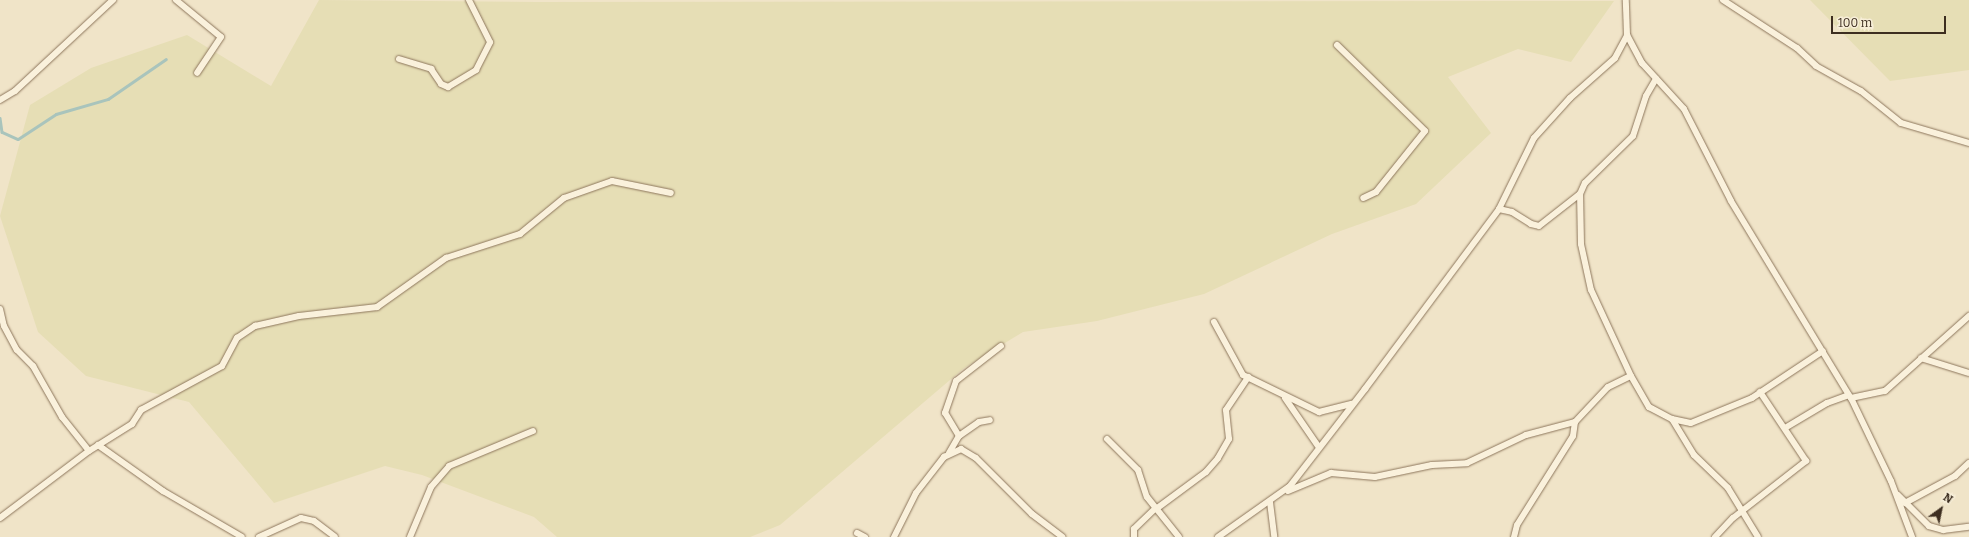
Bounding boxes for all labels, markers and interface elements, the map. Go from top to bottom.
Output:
scale bar [1833,8,1948,34]
text: 100 m [1838,16,1872,30]
north arrow [1921,489,1961,529]
text: N [1941,491,1955,506]

